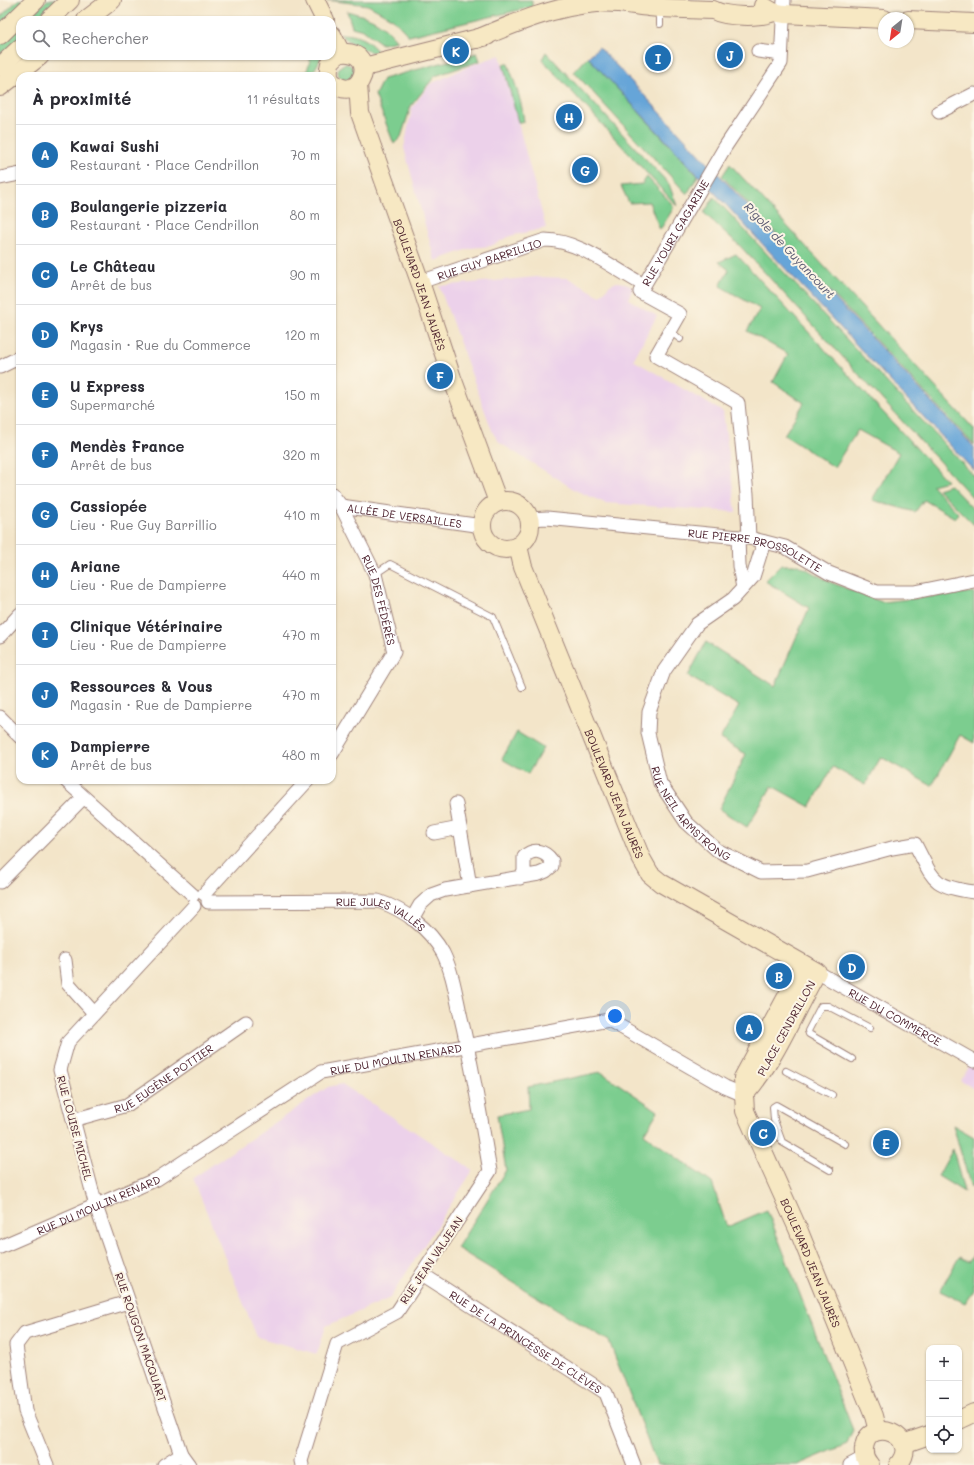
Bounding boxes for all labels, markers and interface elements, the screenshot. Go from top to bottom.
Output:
north arrow [878,12,914,48]
search box [16,16,336,60]
icon: search [30,27,52,49]
text: Rechercher [62,28,149,48]
pin: K [443,36,469,66]
pin: J [717,40,743,70]
pin: I [645,43,671,73]
text: À proximité [32,87,131,109]
text: 11 résultats [247,90,320,107]
pin: H [556,102,582,132]
text: Kawai Sushi [70,136,160,156]
text: A [40,146,50,163]
text: 70 m [290,146,320,163]
pin: G [572,155,598,185]
text: Restaurant · Place Cendrillon [70,156,259,173]
street label: RUE YOURI GAGARINE [638,177,712,288]
text: Boulangerie pizzeria [70,196,227,216]
water label: Rigole de Guyancourt [741,198,839,302]
text: B [41,206,49,223]
text: 80 m [290,206,320,223]
text: Restaurant · Place Cendrillon [70,216,259,233]
street label: BOULEVARD JEAN JAURÈS [391,217,450,353]
street label: RUE GUY BARRILLIO [435,234,544,283]
text: Le Château [70,256,156,276]
text: C [40,266,50,283]
text: 90 m [290,266,320,283]
text: Arrêt de bus [70,276,152,293]
text: Krys [70,316,103,336]
text: D [40,326,50,343]
text: 120 m [284,326,320,343]
text: Magasin · Rue du Commerce [70,336,251,353]
pin: F [427,361,453,391]
text: U Express [70,376,145,396]
text: E [41,386,49,403]
text: 150 m [284,386,320,403]
text: Supermarché [70,396,155,413]
text: Mendès France [70,436,185,456]
text: F [41,446,49,463]
text: 320 m [283,446,320,463]
text: Arrêt de bus [70,456,152,473]
text: Cassiopée [70,496,147,516]
street label: ALLÉE DE VERSAILLES [346,499,463,531]
text: G [40,506,50,523]
text: 410 m [284,506,320,523]
text: Lieu · Rue Guy Barrillio [70,516,217,533]
street label: RUE PIERRE BROSSOLETTE [687,524,825,575]
street label: RUE DES FÉDÉRÉS [359,552,400,647]
text: Ariane [70,556,120,576]
text: H [40,566,50,583]
text: 440 m [282,566,320,583]
text: Lieu · Rue de Dampierre [70,576,227,593]
text: Clinique Vétérinaire [70,616,222,636]
text: I [42,626,48,643]
text: 470 m [283,626,320,643]
text: Lieu · Rue de Dampierre [70,636,227,653]
text: Ressources & Vous [70,676,213,696]
text: J [41,686,49,703]
text: 470 m [283,686,320,703]
text: Magasin · Rue de Dampierre [70,696,252,713]
street label: BOULEVARD JEAN JAURÈS [582,727,648,860]
text: Dampierre [70,736,150,756]
text: K [41,746,49,763]
text: 480 m [282,746,320,763]
text: Arrêt de bus [70,756,152,773]
street label: RUE NEIL ARMSTRONG [649,765,734,863]
street label: RUE JULES VALLÈS [336,893,429,934]
pin: D [839,952,865,982]
pin: B [766,961,792,991]
street label: PLACE CENDRILLON [753,977,819,1079]
street label: RUE DU COMMERCE [846,984,944,1049]
your location [605,1006,625,1026]
pin: A [736,1013,762,1043]
street label: RUE DU MOULIN RENARD [329,1039,463,1078]
street label: RUE EUGÈNE POTTIER [112,1040,216,1116]
street label: RUE LOUISE MICHEL [54,1074,96,1182]
pin: C [750,1118,776,1148]
pin: E [873,1128,899,1158]
street label: RUE DU MOULIN RENARD [34,1171,162,1238]
street label: BOULEVARD JEAN JAURÈS [778,1196,845,1329]
street label: RUE JEAN VALJEAN [396,1213,466,1307]
street label: RUE ROUGON MACQUART [112,1270,170,1404]
street label: RUE DE LA PRINCESSE DE CLÈVES [447,1287,605,1396]
map controls [926,1345,962,1453]
button: + [926,1345,962,1381]
button: − [926,1381,962,1417]
button: locate [926,1417,962,1453]

